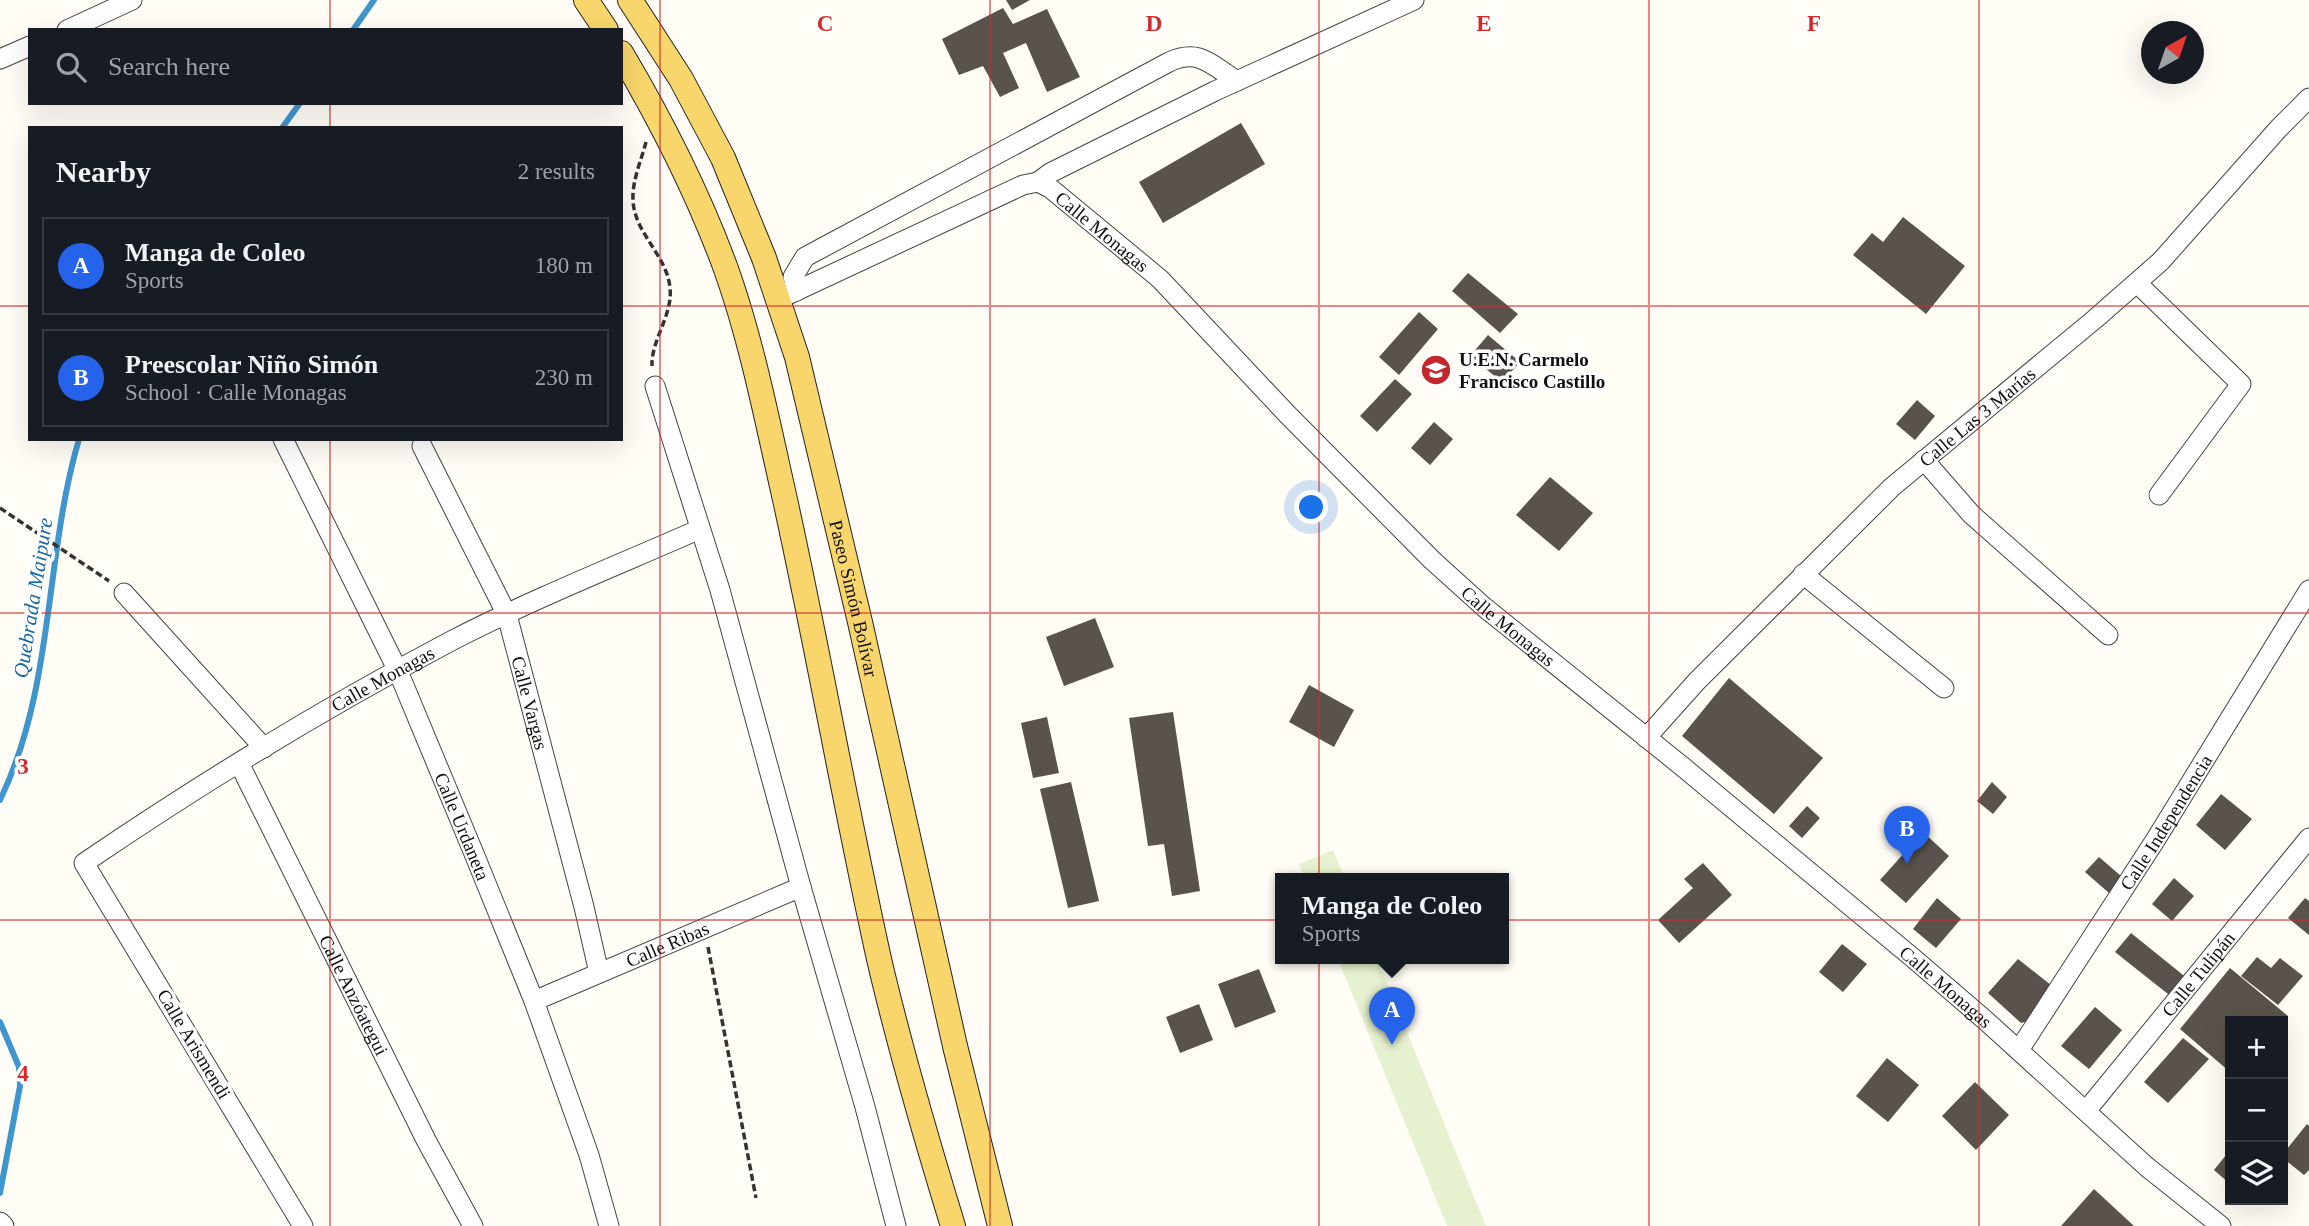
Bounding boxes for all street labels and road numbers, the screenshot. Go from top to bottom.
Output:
street label: Calle Monagas [1052,187,1153,276]
street label: Calle Las 3 Marías [1915,363,2039,471]
street label: Paseo Simón Bolívar [826,518,883,680]
street label: Calle Monagas [1457,582,1559,670]
street label: Calle Monagas [327,642,438,716]
street label: Calle Vargas [508,654,553,752]
street label: Calle Independencia [2115,750,2216,894]
street label: Calle Urdaneta [431,769,494,884]
street label: Calle Ribas [623,917,712,971]
street label: Calle Tulipán [2157,927,2239,1020]
street label: Calle Anzóategui [315,931,393,1059]
street label: Calle Monagas [1896,941,1996,1032]
street label: Calle Arismendi [153,985,235,1103]

